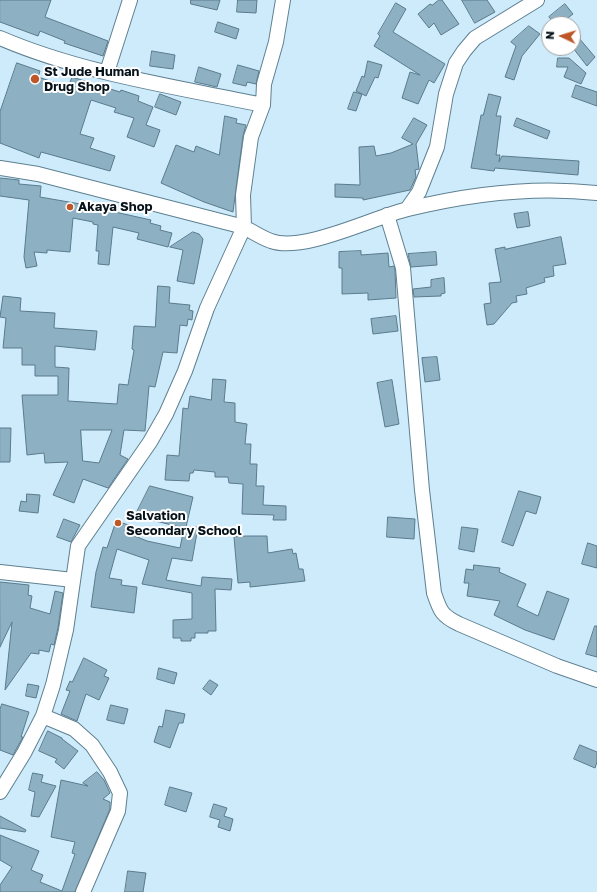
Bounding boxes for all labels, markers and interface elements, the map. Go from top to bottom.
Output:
north arrow [541,16,581,56]
text: N [543,31,556,40]
place label: St Jude Human Drug Shop [44,64,139,95]
marker: St Jude Human Drug Shop [29,73,41,85]
place label: Akaya Shop [78,199,152,215]
marker: Akaya Shop [65,202,75,212]
place label: Salvation Secondary School [126,508,242,539]
marker: Salvation Secondary School [113,518,123,528]

